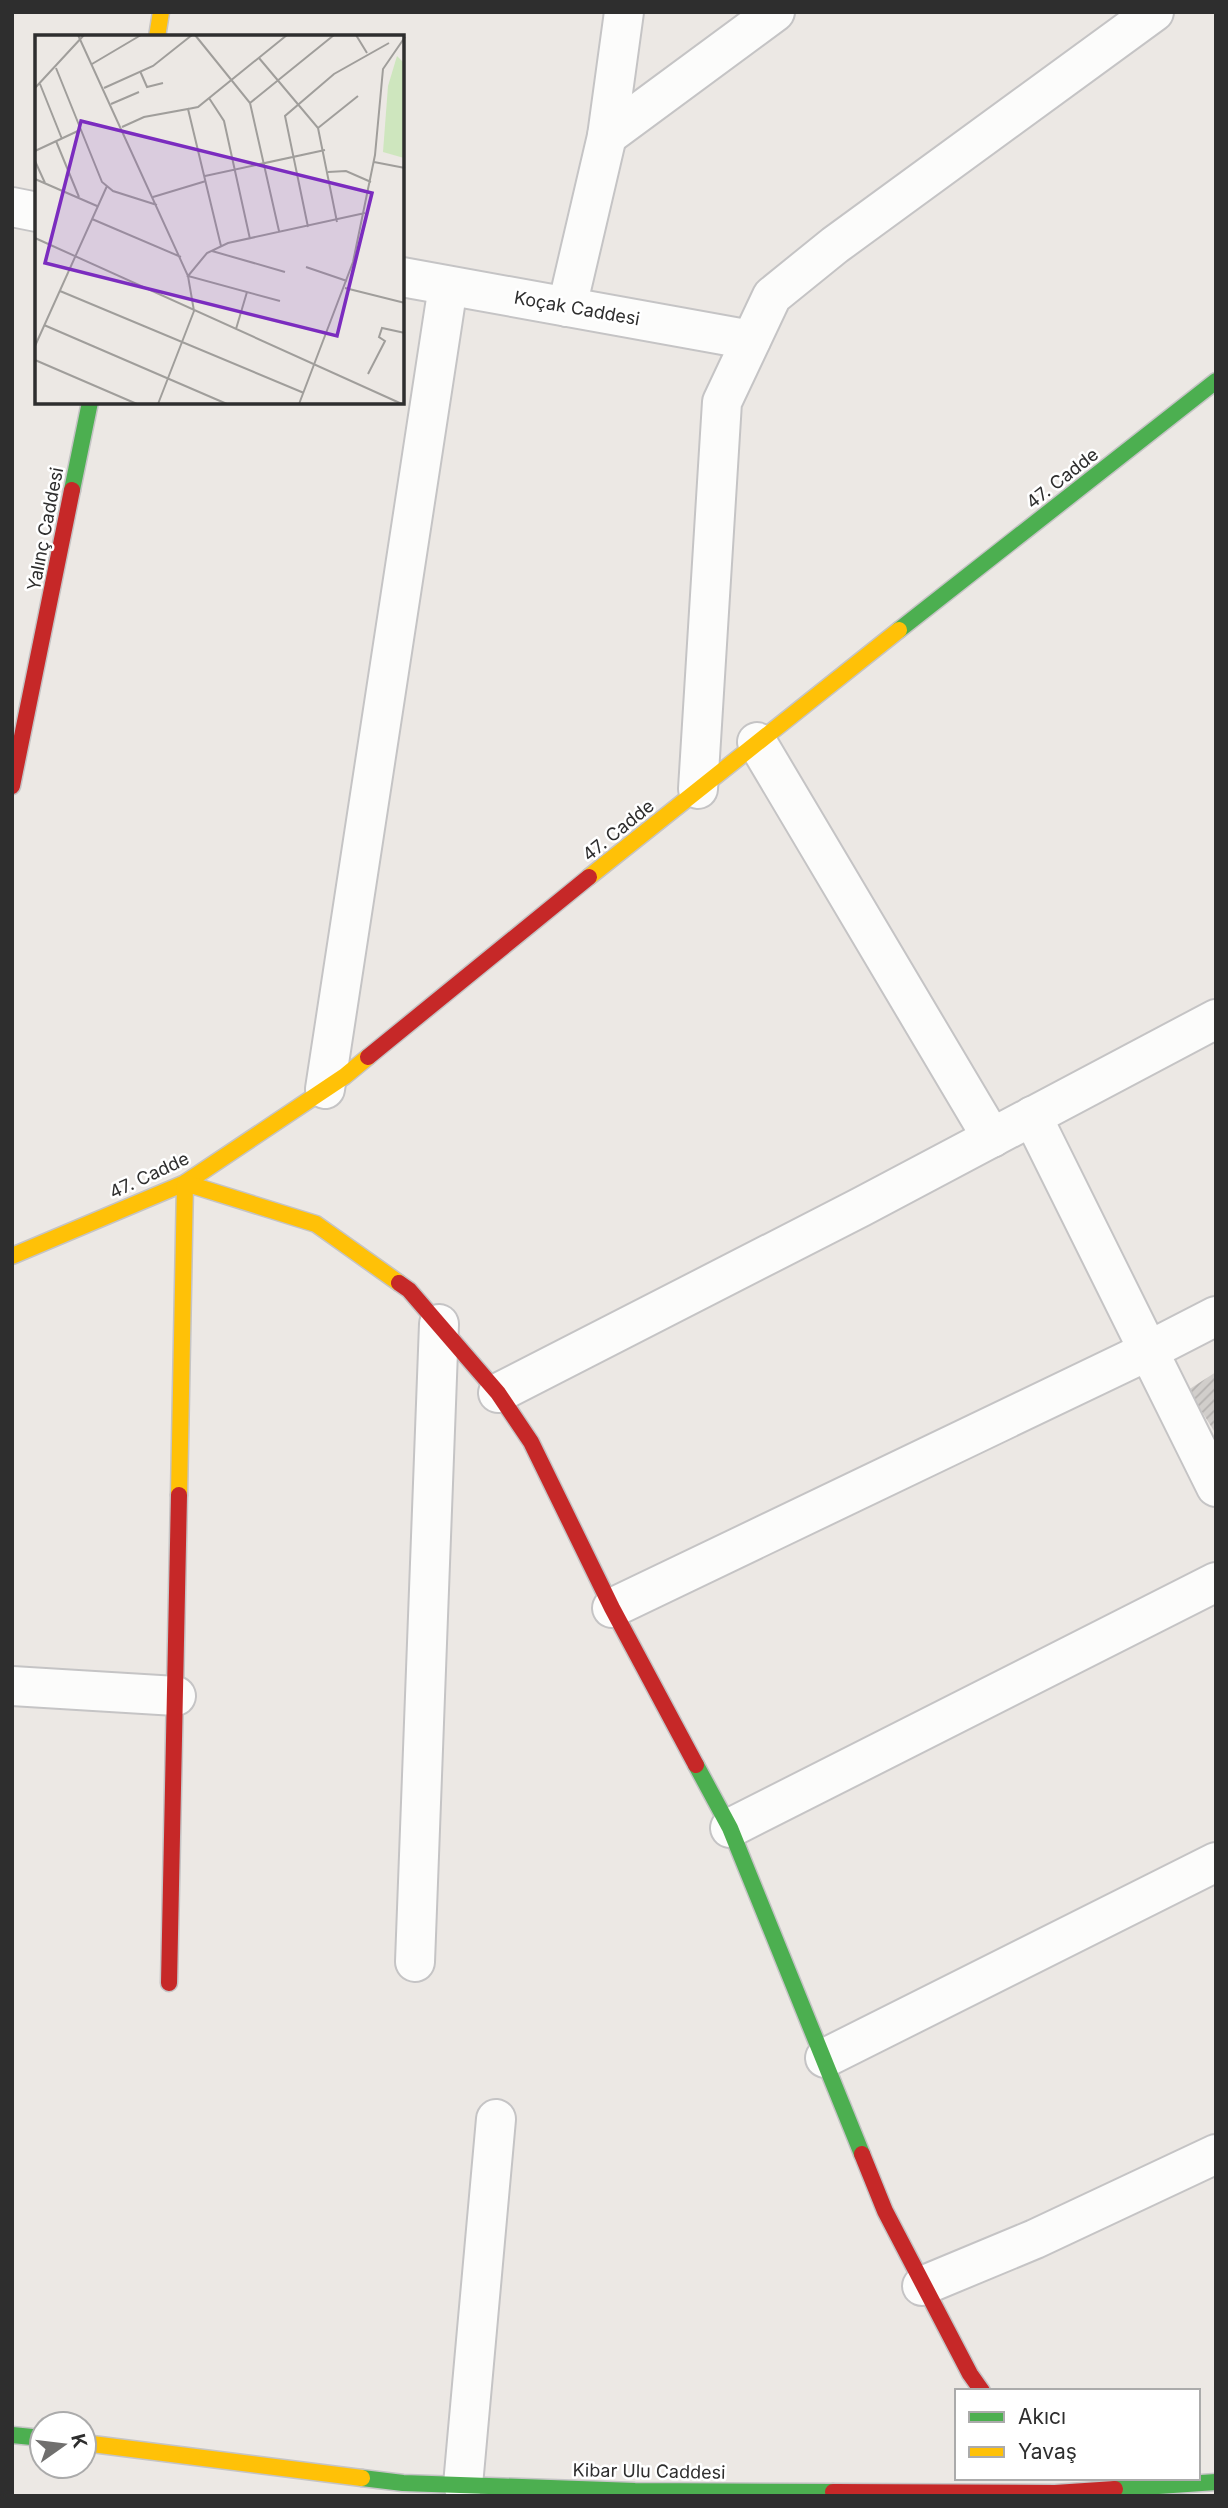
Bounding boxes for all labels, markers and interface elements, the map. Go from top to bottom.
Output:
inset map [35,35,404,404]
street label: Koçak Caddesi [512,287,642,329]
street label: 47. Cadde [1022,443,1102,513]
street label: Yalınç Caddesi [23,465,67,593]
street label: 47. Cadde [578,795,658,865]
street label: 47. Cadde [106,1147,192,1203]
legend [955,2389,1200,2480]
text: Akıcı [1018,2404,1066,2429]
north arrow [28,2410,98,2480]
text: K [66,2432,92,2451]
text: Yavaş [1018,2439,1077,2464]
street label: Kibar Ulu Caddesi [572,2459,726,2483]

